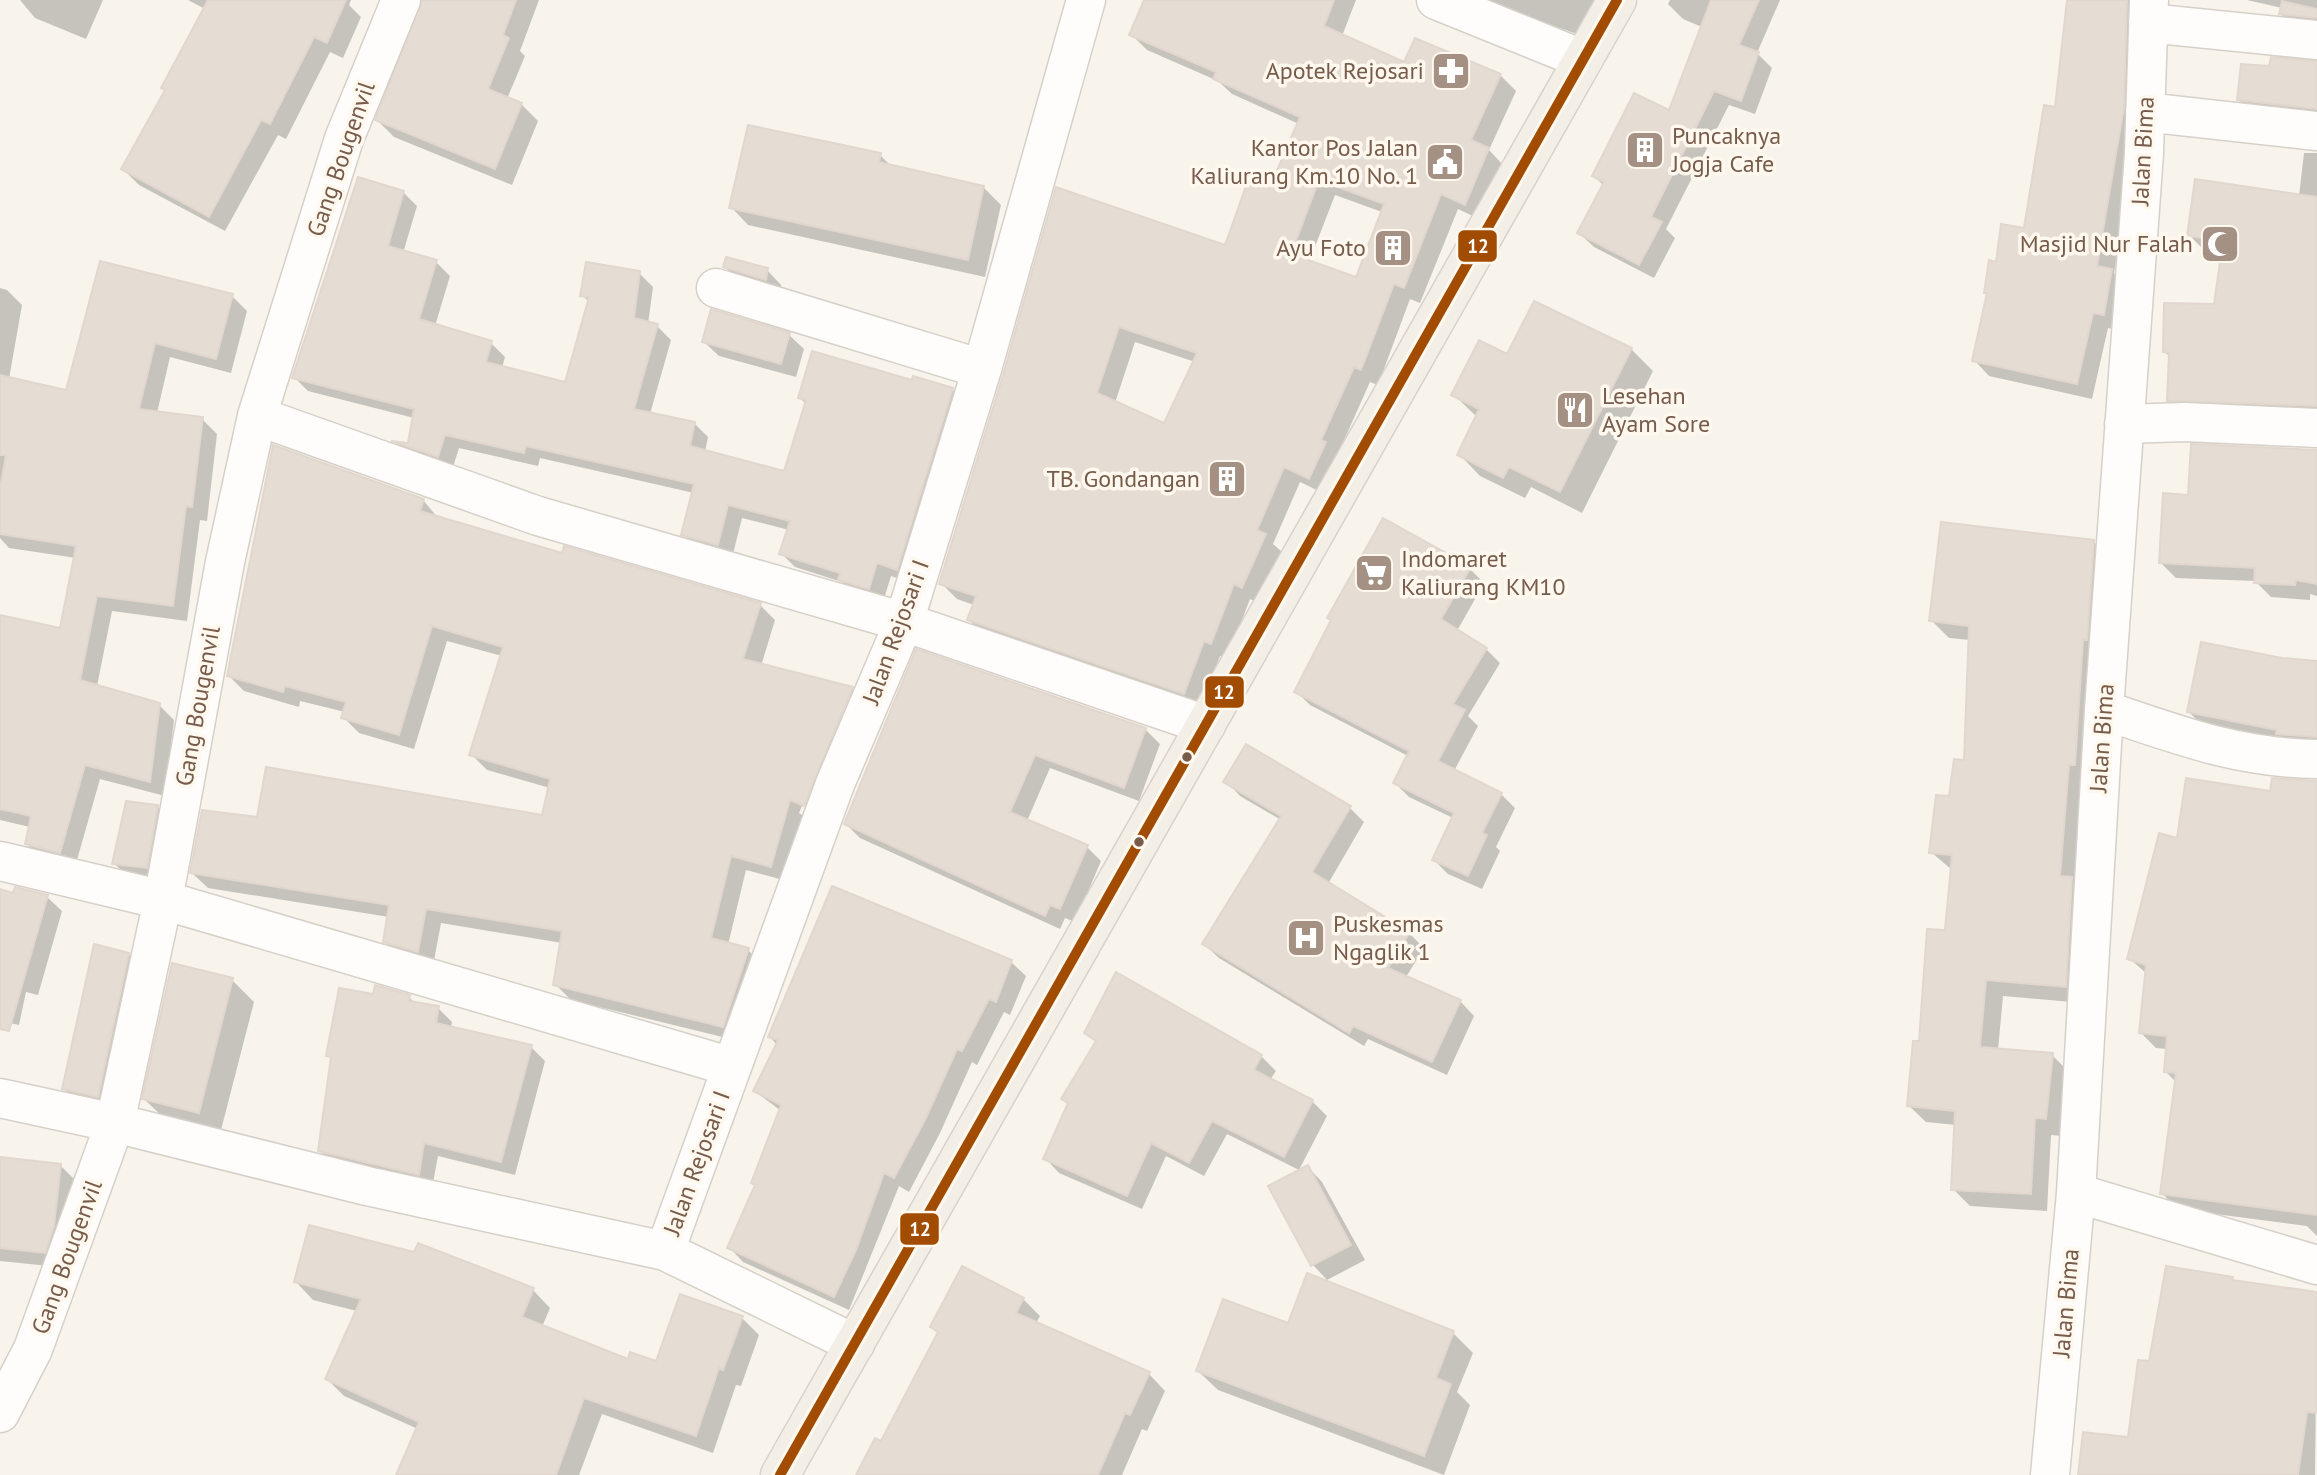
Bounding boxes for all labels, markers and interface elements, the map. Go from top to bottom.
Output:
pharmacy icon: Apotek Rejosari [1430,50,1472,92]
place label: Apotek Rejosari [1266,55,1424,86]
street label: Gang Bougenvil [299,77,382,241]
street label: Jalan Bima [2124,96,2161,207]
place label: Puncaknya Jogja Cafe [1671,120,1781,179]
building icon: Puncaknya Jogja Cafe [1624,129,1666,171]
place label: Kantor Pos Jalan Kaliurang Km.10 No. 1 [1191,132,1418,191]
public building icon: Kantor Pos Jalan Kaliurang Km.10 No. 1 [1424,141,1466,183]
mosque icon: Masjid Nur Falah [2199,223,2241,265]
building icon: Ayu Foto [1372,227,1414,269]
place label: Masjid Nur Falah [2020,228,2193,259]
line badge: 12 [1457,229,1498,263]
place label: Ayu Foto [1276,232,1366,263]
text: 12 [1467,234,1489,258]
place label: Lesehan Ayam Sore [1602,380,1710,439]
restaurant icon: Lesehan Ayam Sore [1554,389,1596,431]
building icon: TB. Gondangan [1206,458,1248,500]
place label: TB. Gondangan [1046,463,1200,494]
place label: Indomaret Kaliurang KM10 [1401,543,1566,602]
supermarket icon: Indomaret Kaliurang KM10 [1353,552,1395,594]
street label: Jalan Rejosari I [855,555,936,709]
street label: Gang Bougenvil [168,623,227,788]
line badge: 12 [1204,675,1245,709]
text: 12 [1213,680,1235,704]
street label: Jalan Bima [2082,682,2121,795]
unlabelled marker [1180,750,1194,764]
unlabelled marker [1132,835,1146,849]
place label: Puskesmas Ngaglik 1 [1333,908,1444,967]
hospital icon: Puskesmas Ngaglik 1 [1285,917,1327,959]
street label: Jalan Rejosari I [656,1086,737,1240]
street label: Gang Bougenvil [24,1175,109,1338]
line badge: 12 [899,1212,940,1246]
text: 12 [909,1217,931,1241]
street label: Jalan Bima [2045,1247,2086,1360]

